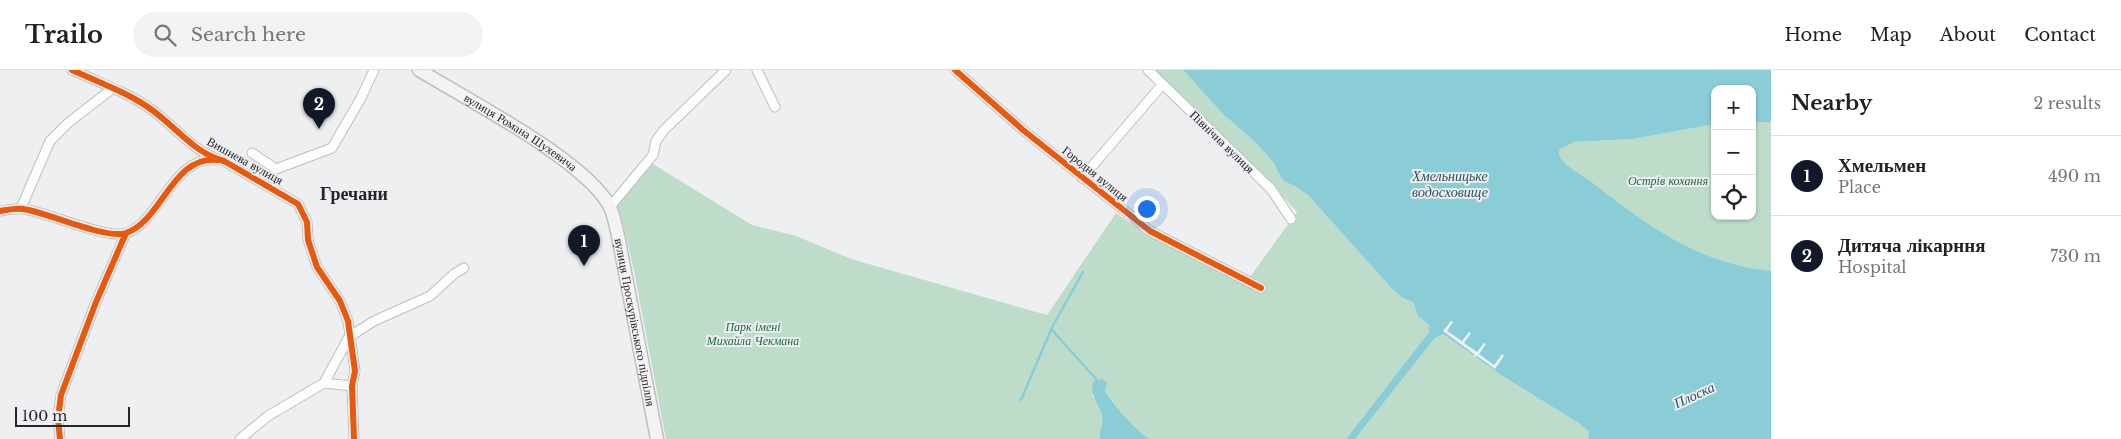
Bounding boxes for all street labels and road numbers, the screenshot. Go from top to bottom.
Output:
street label: вулиця Романа Шухевича [461,90,581,175]
street label: Північна вулиця [1187,107,1258,176]
street label: Вишнева вулиця [205,133,286,188]
street label: Городня вулиця [1059,143,1132,205]
street label: вулиця Проскурівського підпілля [612,237,659,408]

